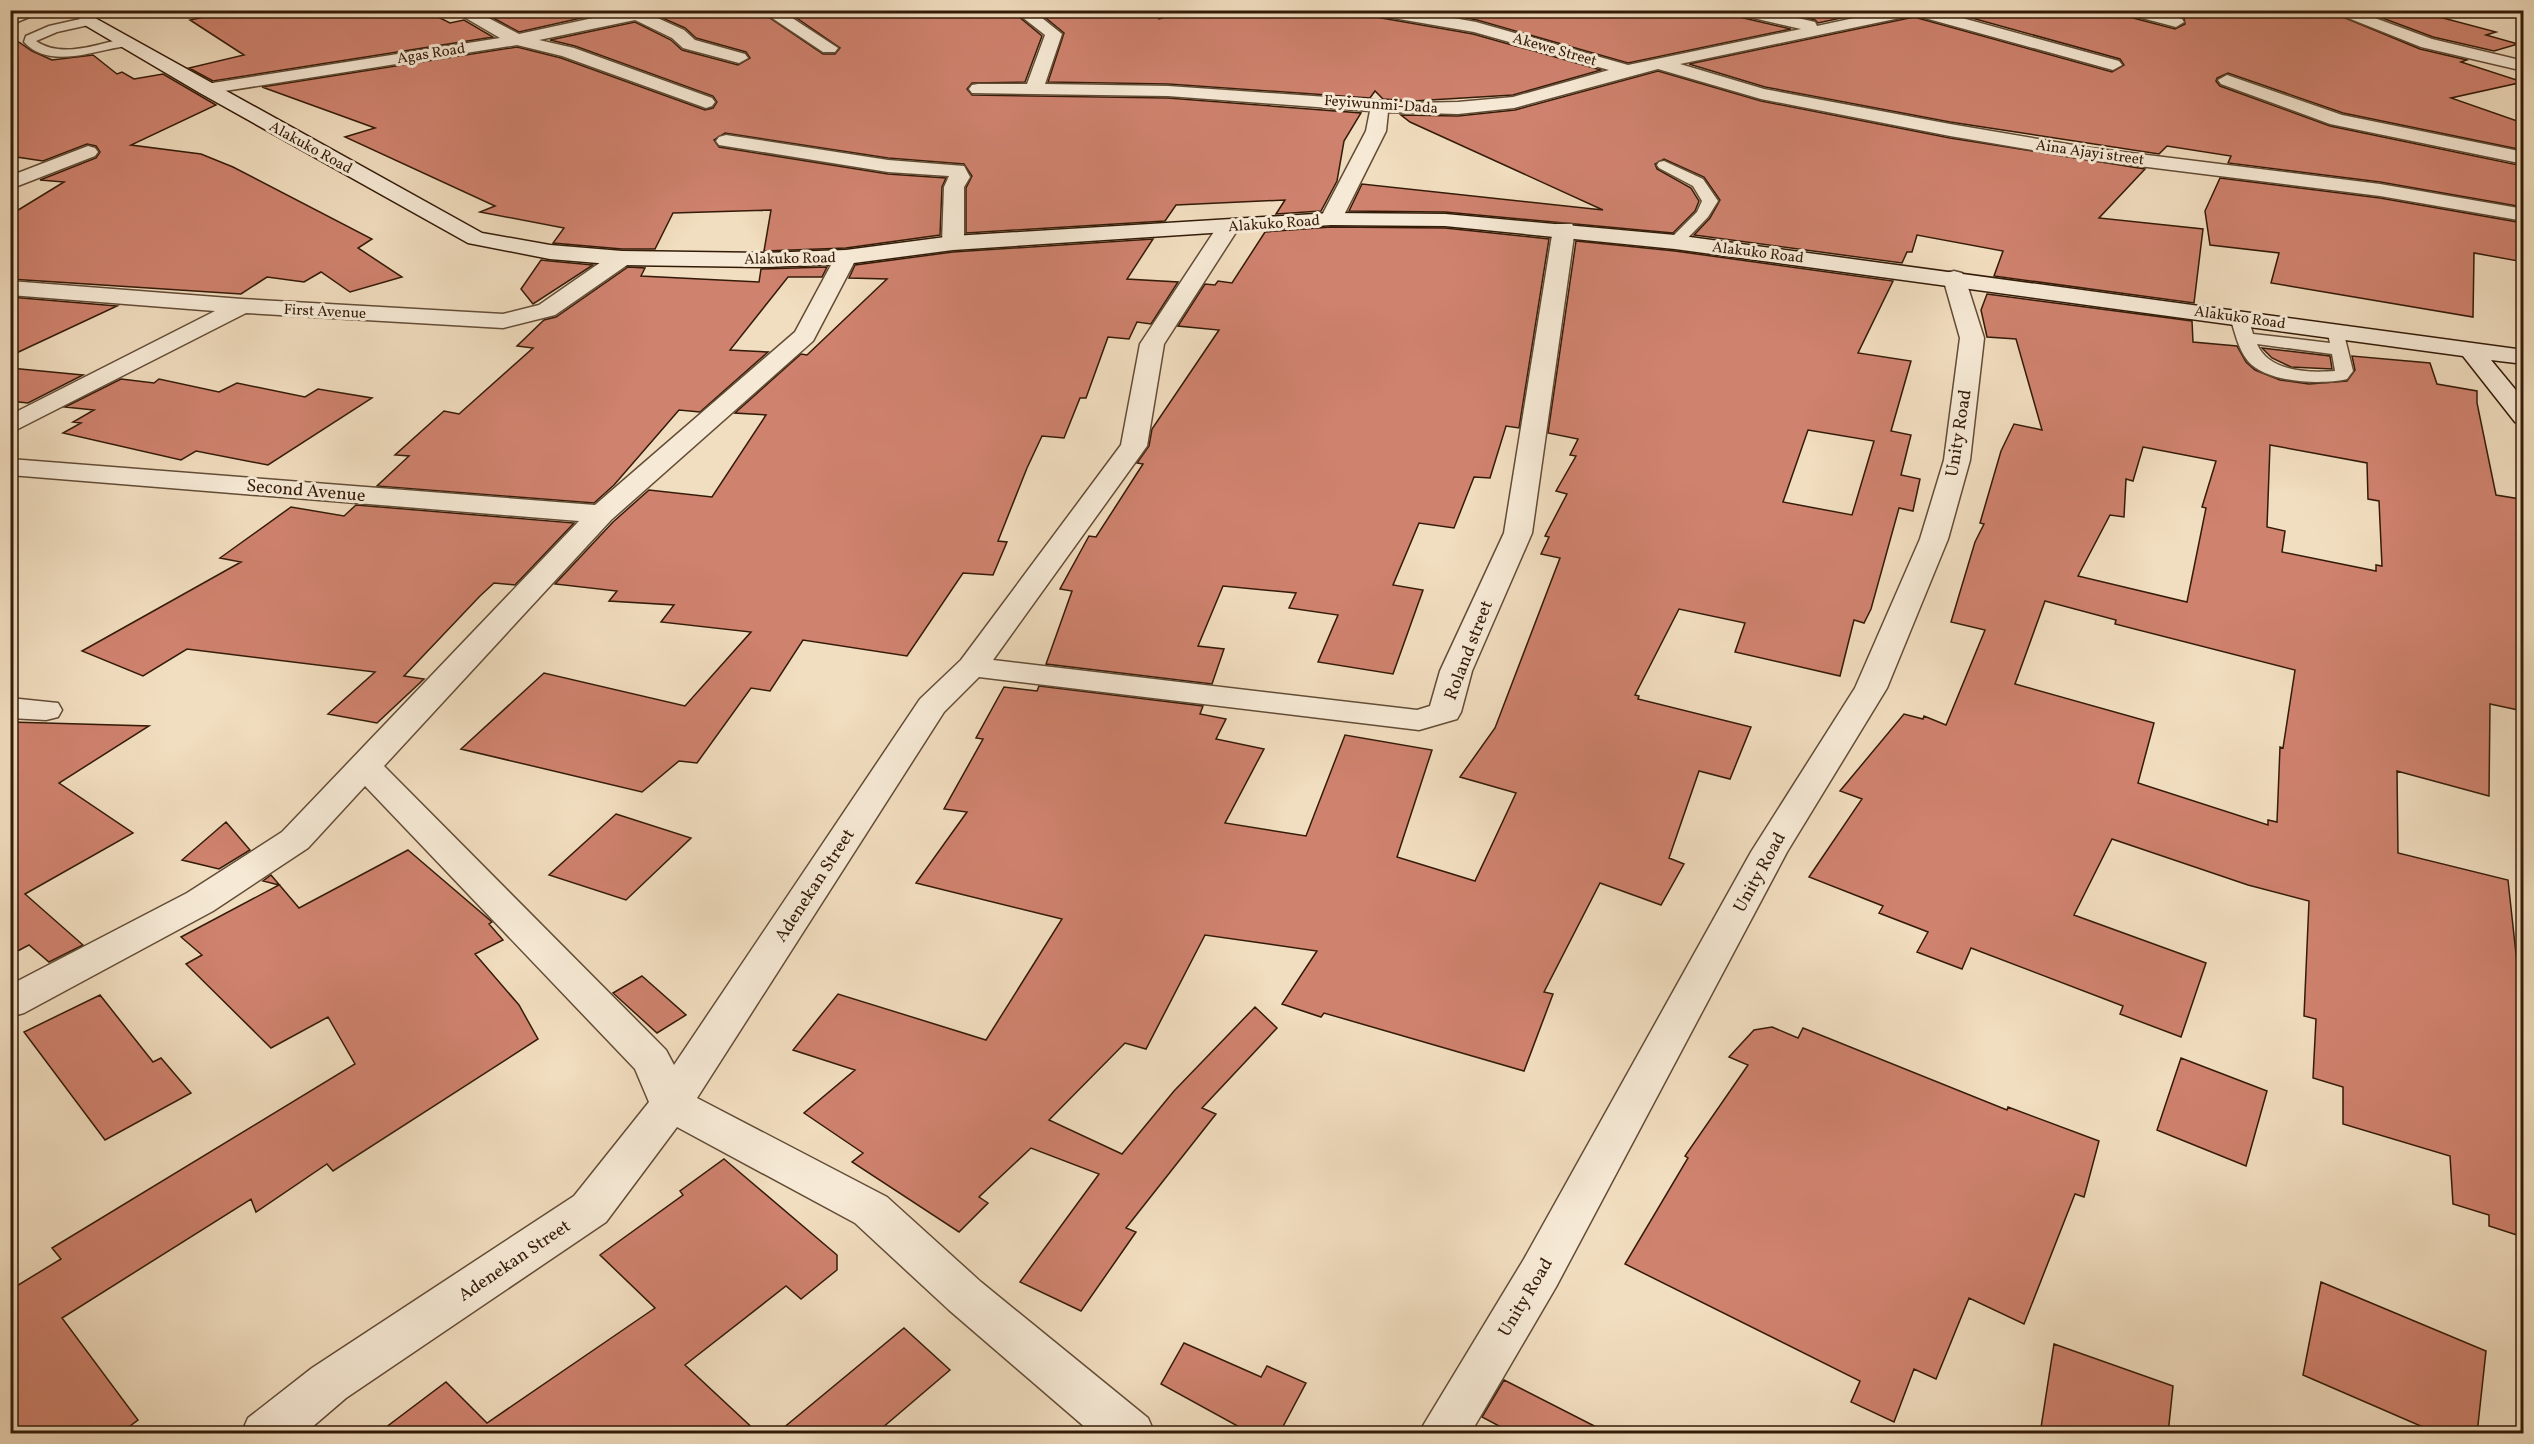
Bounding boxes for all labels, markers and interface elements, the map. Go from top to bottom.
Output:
street label: Akewe Street [1510,28,1599,72]
street label: Agas Road [396,39,467,70]
street label: Feyiwunmi-Dada [1323,91,1439,120]
street label: Alakuko Road [265,117,356,180]
street label: Aina Ajayi street [2034,135,2145,171]
street label: Alakuko Road [1228,211,1321,238]
street label: Alakuko Road [1711,237,1805,270]
street label: Alakuko Road [744,248,836,271]
street label: First Avenue [283,300,367,325]
street label: Alakuko Road [2193,302,2287,335]
street label: Unity Road [1940,388,1979,479]
street label: Second Avenue [245,474,366,509]
street label: Roland street [1439,597,1500,704]
street label: Adenekan Street [769,824,861,947]
street label: Unity Road [1728,828,1793,917]
street label: Adenekan Street [454,1214,576,1308]
street label: Unity Road [1493,1254,1560,1342]

